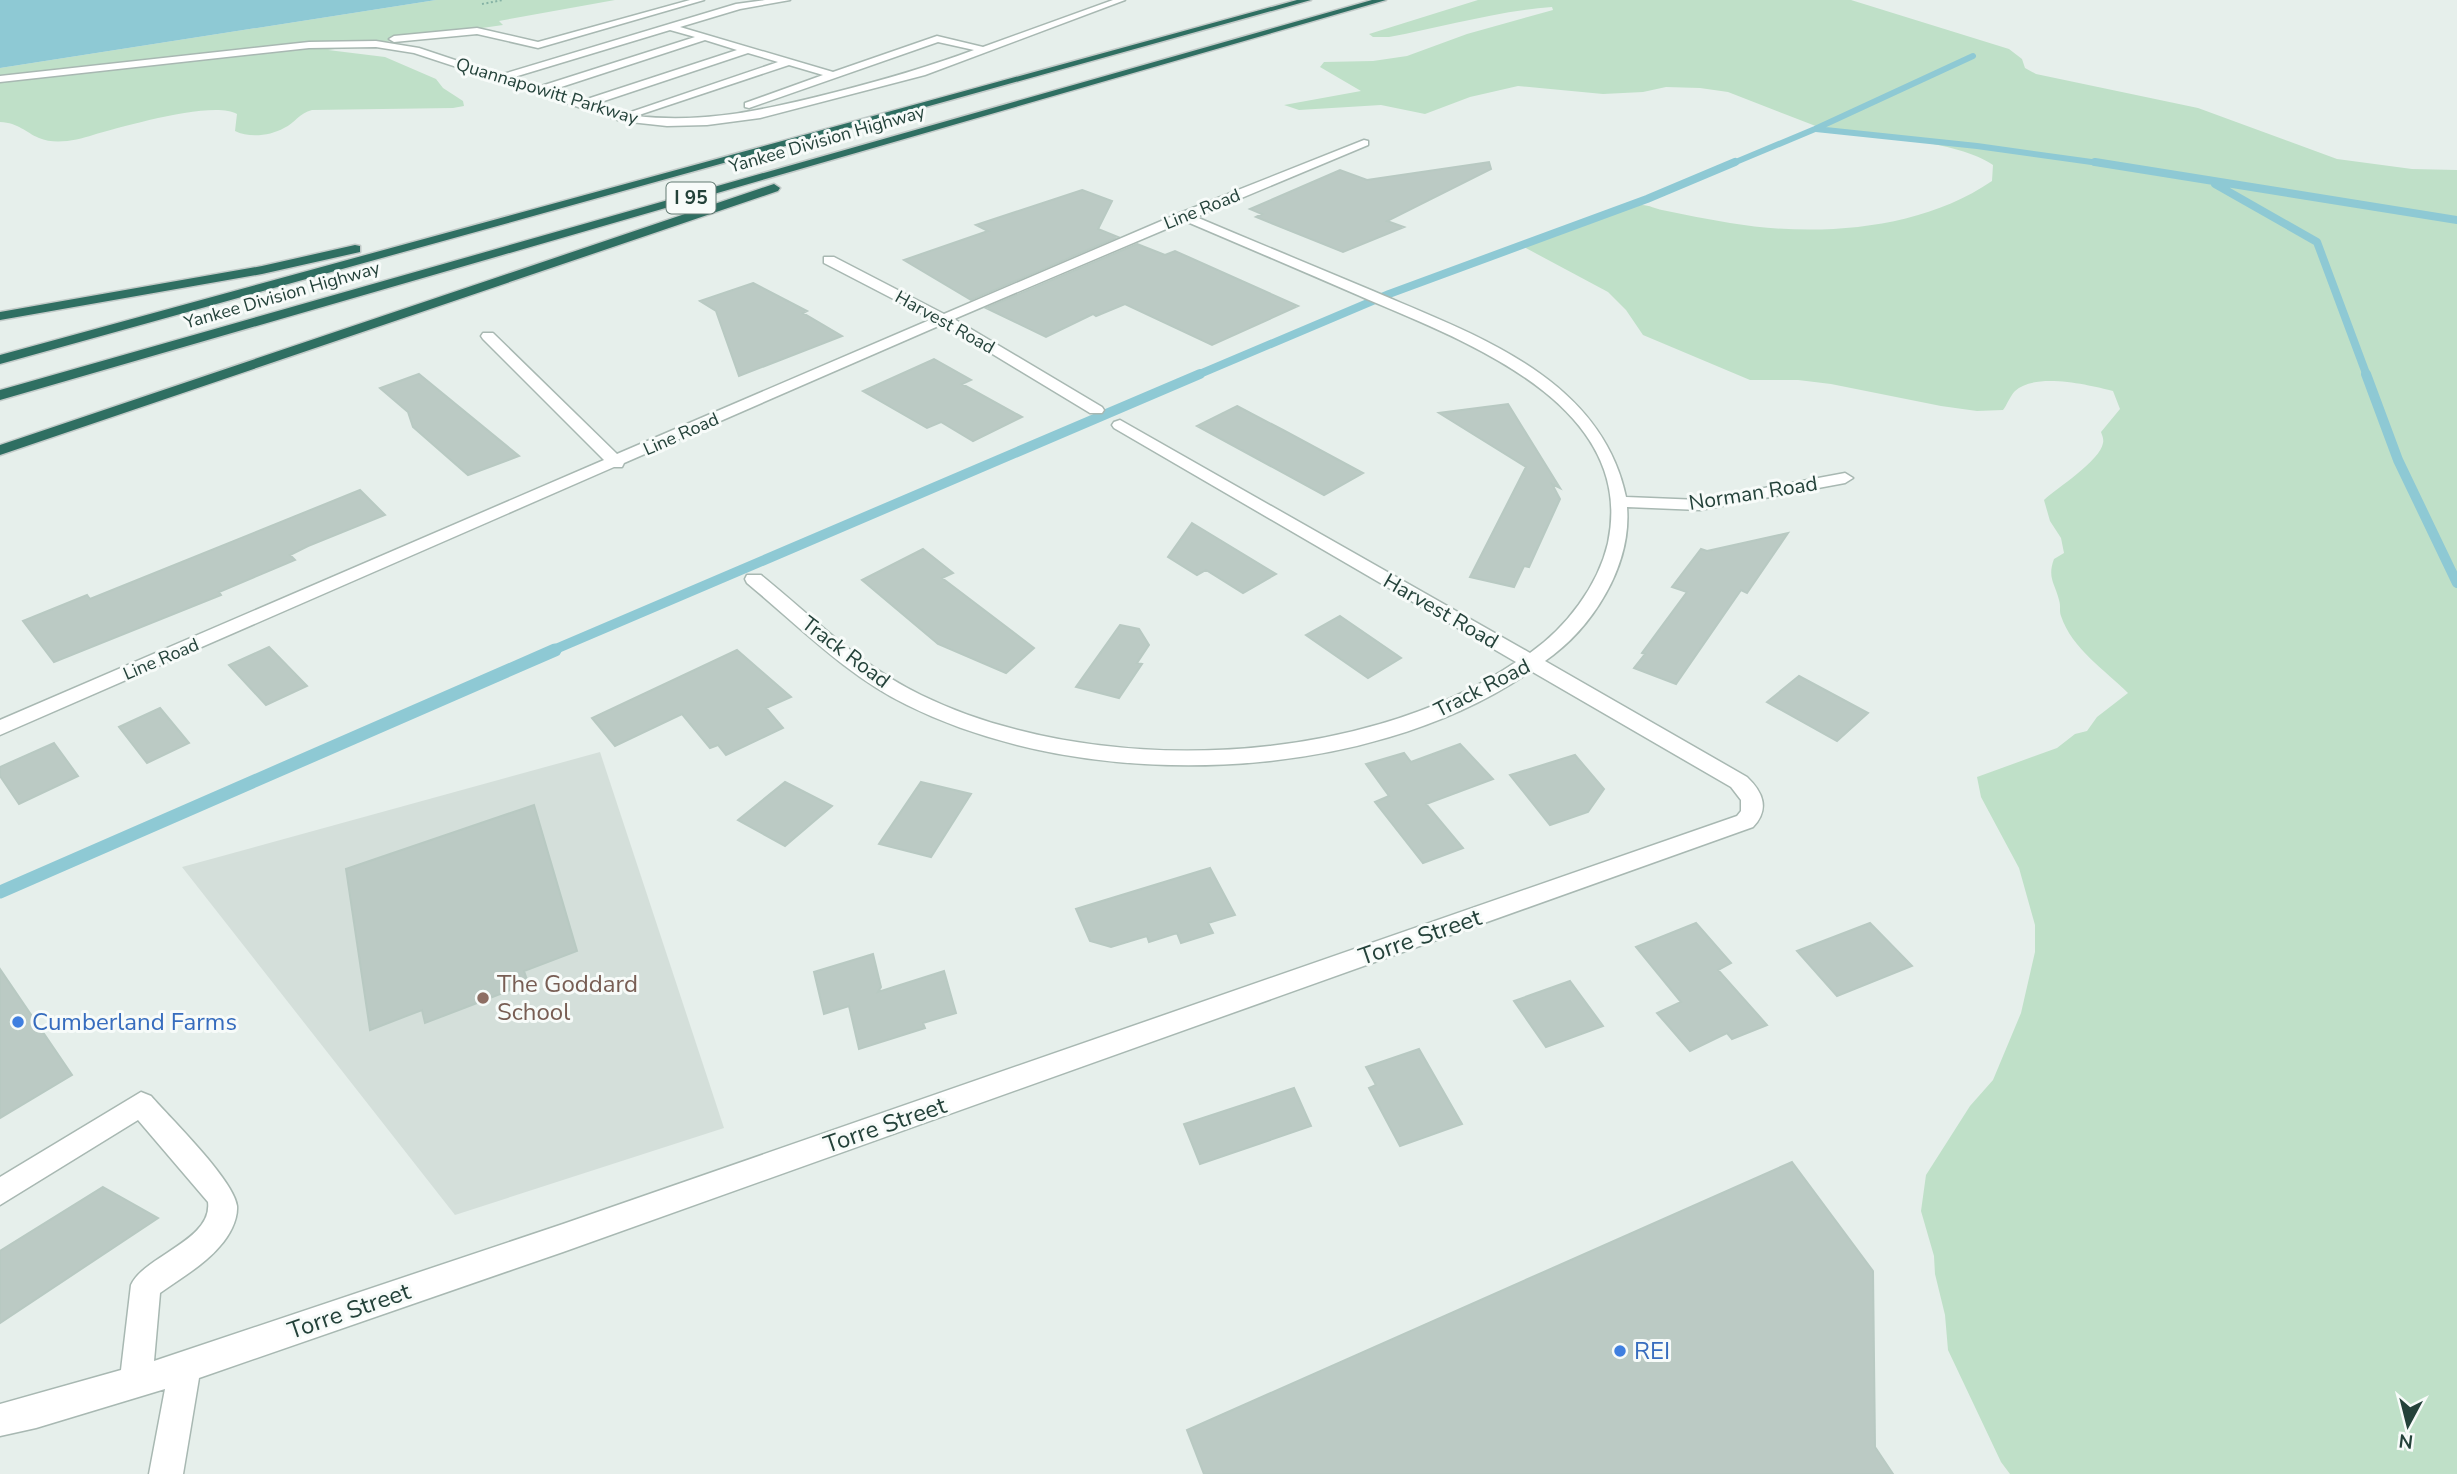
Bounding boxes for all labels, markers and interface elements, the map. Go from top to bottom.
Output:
street label: Quannapowitt Parkway [453,52,642,130]
street label: Yankee Division Highway [725,99,928,179]
road number: I 95 [666,182,716,214]
street label: Line Road [1160,183,1244,235]
street label: Yankee Division Highway [180,255,383,335]
street label: Harvest Road [891,285,999,359]
street label: Line Road [639,407,723,461]
street label: Norman Road [1687,469,1819,517]
street label: Harvest Road [1378,567,1504,655]
street label: Track Road [796,610,896,694]
street label: Line Road [119,632,203,686]
street label: Track Road [1429,652,1535,724]
street label: Torre Street [1355,901,1486,973]
place label: The Goddard School [497,968,638,1028]
marker: The Goddard School [475,990,491,1006]
place label: Cumberland Farms [32,1006,237,1038]
marker: Cumberland Farms [10,1014,26,1030]
street label: Torre Street [820,1089,951,1161]
street label: Torre Street [284,1275,415,1347]
place label: REI [1634,1335,1670,1367]
marker: REI [1612,1343,1628,1359]
north arrow [2373,1390,2443,1460]
text: N [2397,1427,2415,1455]

